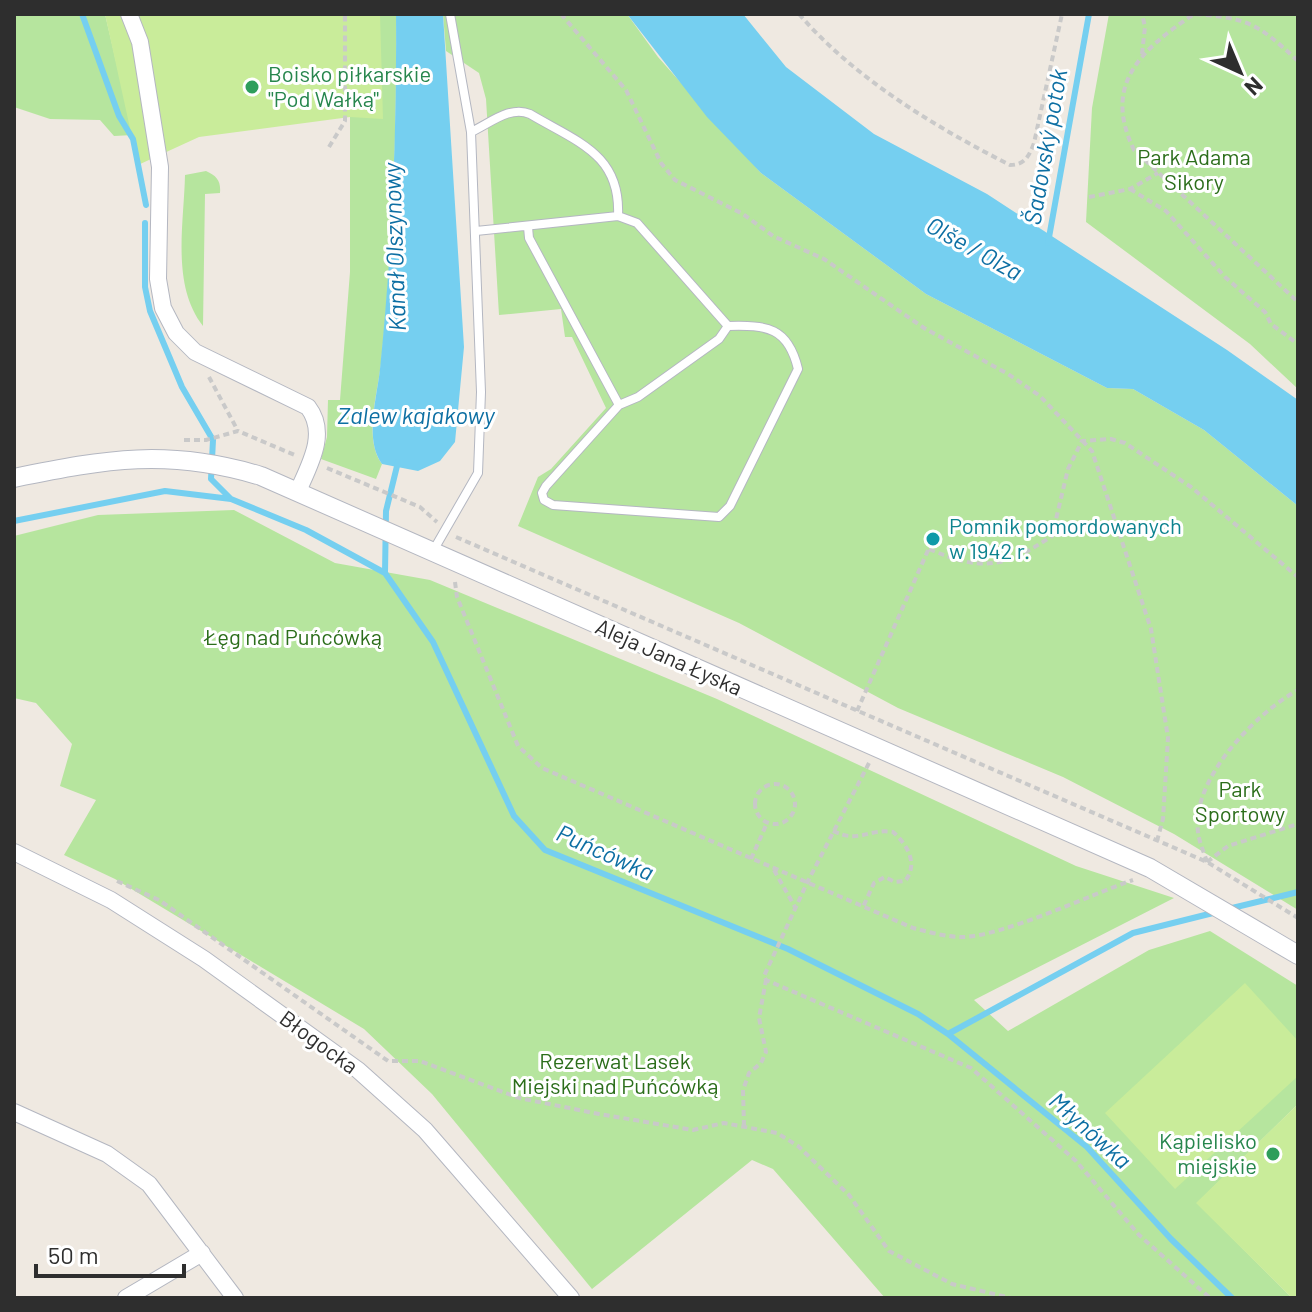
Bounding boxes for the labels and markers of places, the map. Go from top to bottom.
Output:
place label: Boisko piłkarskie "Pod Wałką" [268,60,431,111]
marker: Boisko piłkarskie "Pod Wałką" [243,78,261,96]
place label: Pomnik pomordowanych w 1942 r. [949,512,1182,563]
marker: Pomnik pomordowanych w 1942 r. [924,530,942,548]
place label: Kąpielisko miejskie [1159,1127,1257,1178]
marker: Kąpielisko miejskie [1264,1145,1282,1163]

